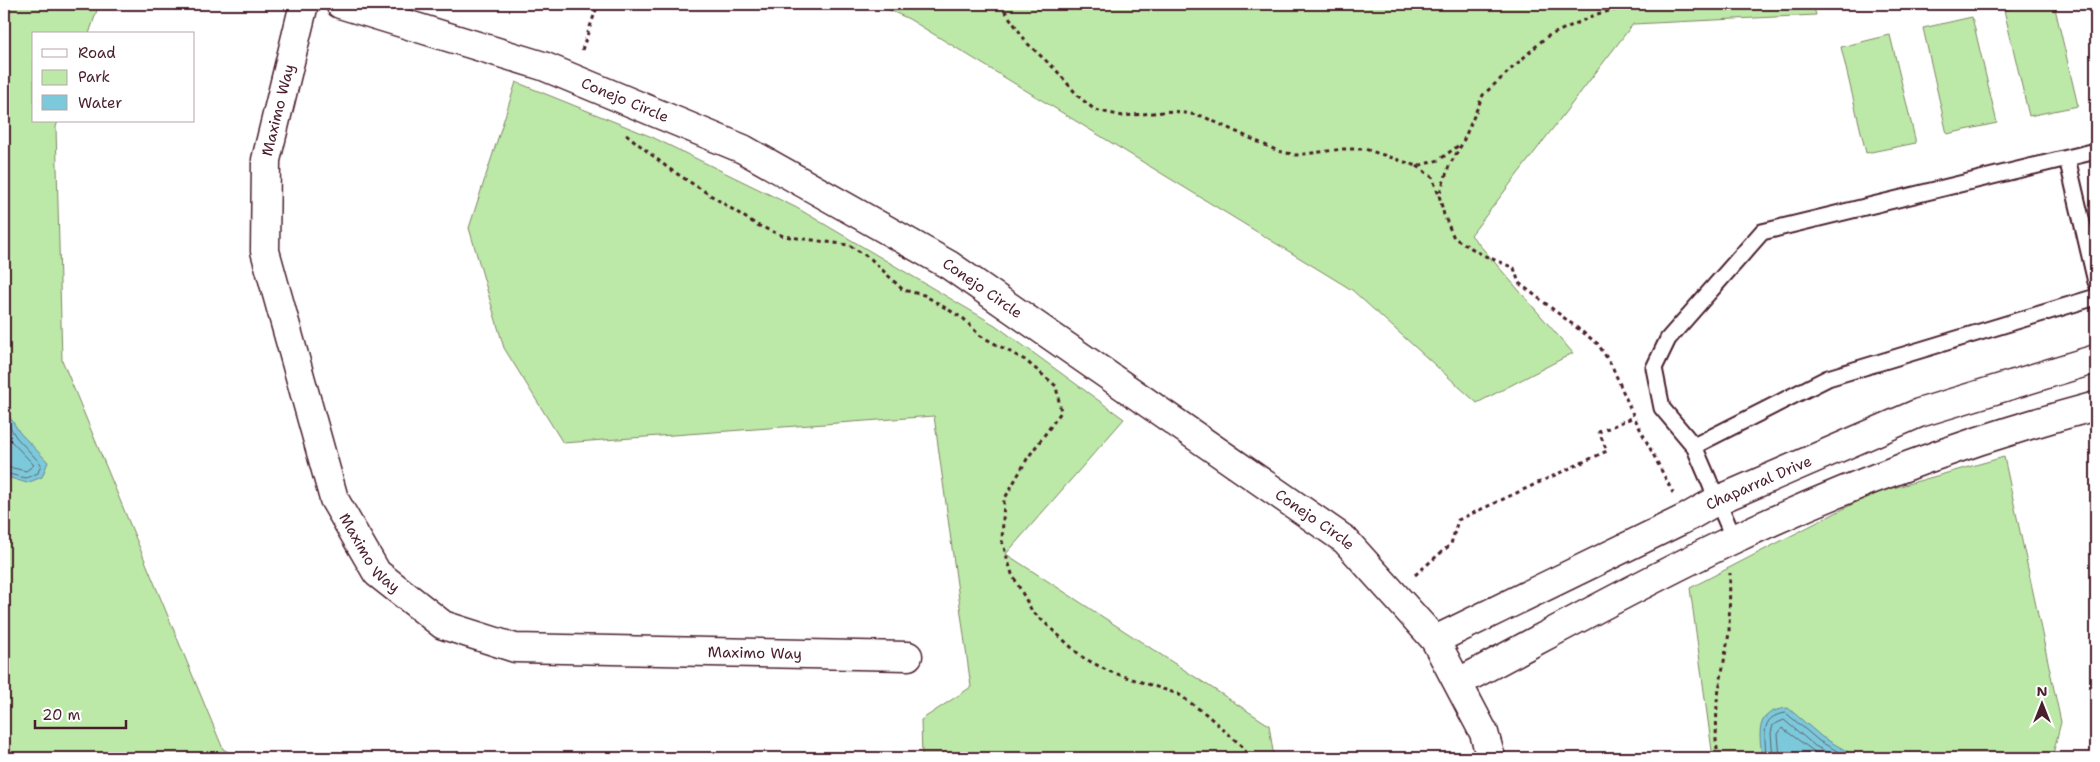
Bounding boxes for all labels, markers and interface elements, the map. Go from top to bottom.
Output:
legend [32,32,195,122]
text: Road [78,43,116,63]
street label: Maximo Way [257,62,299,158]
text: Park [78,67,110,87]
street label: Conejo Circle [578,73,672,127]
text: Water [78,93,122,113]
street label: Conejo Circle [939,253,1026,323]
street label: Chaparral Drive [1702,451,1815,515]
street label: Conejo Circle [1271,485,1359,554]
street label: Maximo Way [334,509,404,597]
street label: Maximo Way [707,642,802,664]
north arrow [2018,680,2068,730]
text: N [2036,682,2048,700]
scale bar [35,697,126,729]
text: 20 m [42,705,81,725]

